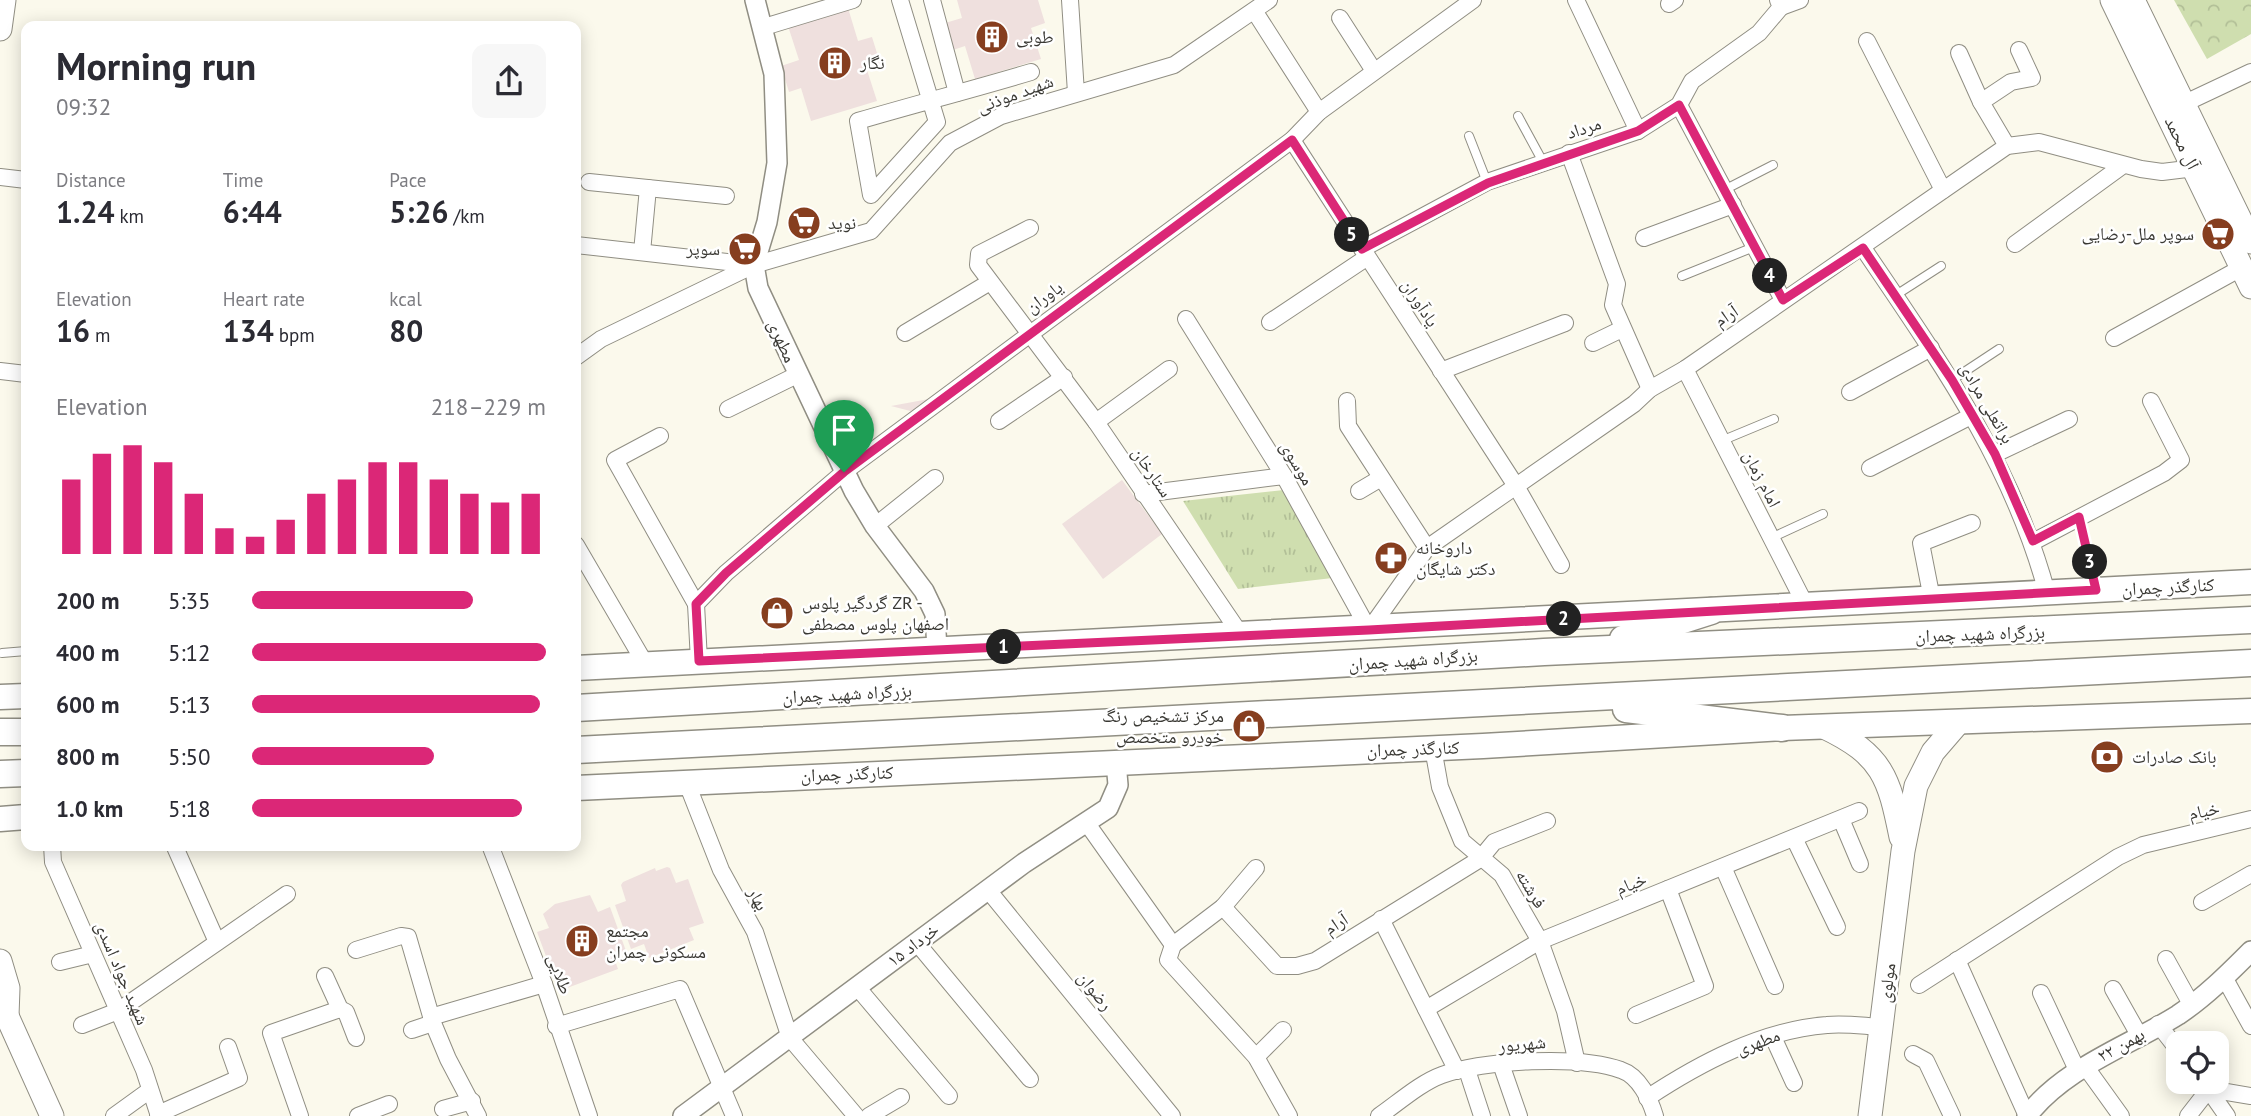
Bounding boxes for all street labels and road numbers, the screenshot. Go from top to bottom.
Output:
street label: شهید موذنی [973,69,1056,118]
street label: مرداد [1564,111,1604,144]
street label: آل محمد [2160,113,2205,173]
street label: یادآوران [1396,274,1444,331]
street label: یاوران [1020,275,1067,318]
street label: آرام [1709,299,1743,333]
street label: مطهری [763,316,802,366]
street label: براتعلی مرادی [1955,358,2020,448]
street label: موسوی [1275,436,1320,489]
street label: ستارخان [1127,442,1178,502]
street label: امام زمان [1737,446,1787,512]
street label: کنارگذر چمران [2121,573,2216,600]
street label: بزرگراه شهید چمران [1915,620,2045,647]
street label: بزرگراه شهید چمران [1347,643,1479,676]
street label: بزرگراه شهید چمران [782,679,912,708]
street label: کنارگذر چمران [1366,735,1460,762]
street label: کنارگذر چمران [800,760,894,787]
street label: خیام [2186,796,2222,826]
street label: فرشته [1511,865,1552,912]
street label: خیام [1612,867,1650,901]
street label: بهار [742,882,774,914]
street label: آرام [1319,907,1353,941]
street label: شهید جواد اسدی [90,917,155,1028]
street label: ۱۵ خرداد [882,918,943,972]
street label: طلایی [543,951,578,997]
street label: مولوی [1873,962,1900,1004]
street label: رضوان [1072,966,1118,1015]
street label: ۲۲ بهمن [2093,1022,2149,1067]
street label: مطهری [1733,1023,1783,1060]
street label: شهریور [1496,1030,1547,1057]

